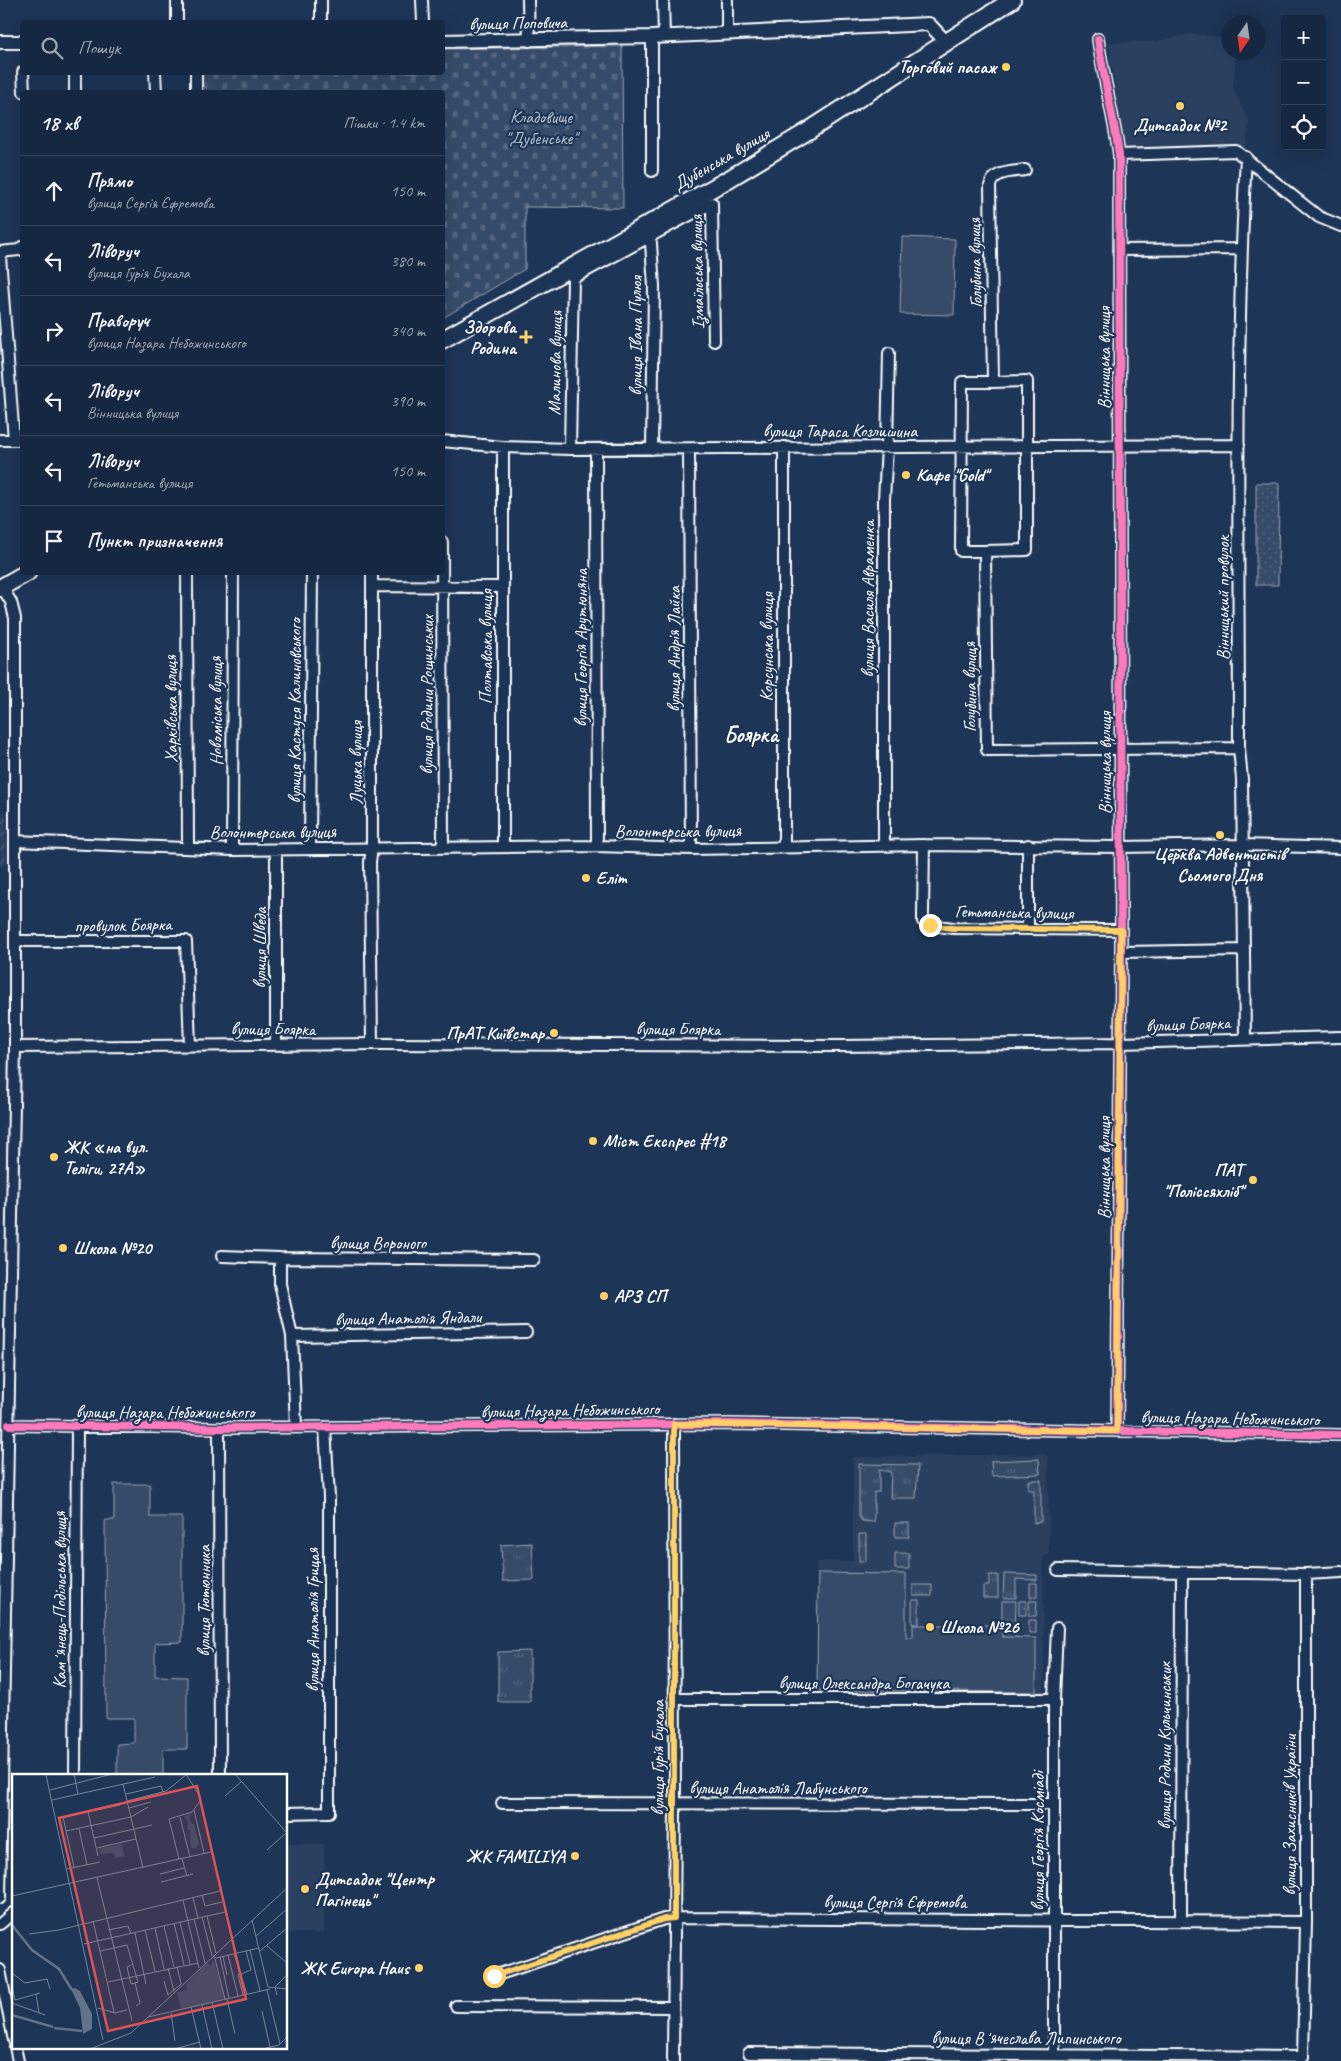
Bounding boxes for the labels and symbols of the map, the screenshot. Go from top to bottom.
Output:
street label: вулиця Поповича [469,11,568,35]
north arrow [1221,15,1266,60]
place label: Торговий пасаж [899,56,998,78]
marker: Торговий пасаж [1000,61,1012,73]
marker: Дитсадок №2 [1174,100,1186,112]
park label: Кладовище "Дубенське" [505,106,580,149]
place label: Дитсадок №2 [1134,114,1228,136]
street label: Дубенська вулиця [669,122,775,195]
street label: Ізмаїльська вулиця [685,213,710,329]
street label: Голубина вулиця [963,216,987,308]
street label: вулиця Івана Пулюя [625,275,647,396]
street label: Вінницька вулиця [1093,305,1115,409]
street label: Малинова вулиця [543,309,567,415]
place label: Здорова Родина [464,316,518,359]
marker: Здорова Родина [520,331,532,343]
street label: вулиця Тараса Козлишина [763,420,918,442]
place label: Кафе "Gold" [916,464,992,486]
marker: Кафе "Gold" [900,469,912,481]
street label: вулиця Василя Авраменка [857,519,879,678]
street label: Вінницький провулок [1212,534,1234,660]
street label: вулиця Георгія Арутюняна [570,567,592,727]
street label: вулиця Андрія Лайка [663,585,685,712]
street label: Полтавська вулиця [475,588,497,704]
street label: Корсунська вулиця [756,591,778,701]
street label: вулиця Родини Рощинських [416,613,438,775]
street label: вулиця Кастуся Калиновського [284,617,306,804]
street label: Голубина вулиця [959,641,981,732]
street label: Харківська вулиця [160,654,182,763]
street label: Новоміська вулиця [205,655,227,766]
street label: Вінницька вулиця [1094,710,1116,814]
street label: Луцька вулиця [345,720,367,805]
district label: Боярка [724,721,780,749]
street label: Волонтерська вулиця [615,820,743,842]
street label: Волонтерська вулиця [210,821,338,843]
marker: Церква Адвентистів Сьомого Дня [1214,829,1226,841]
place label: Церква Адвентистів Сьомого Дня [1154,843,1291,886]
place label: Еліт [596,867,627,889]
marker: Еліт [580,872,592,884]
street label: Гетьманська вулиця [955,900,1075,924]
street label: вулиця Шведа [249,906,271,989]
street label: провулок Боярка [74,913,173,937]
route end [919,914,942,937]
street label: вулиця Боярка [1145,1011,1232,1036]
street label: вулиця Боярка [231,1018,317,1040]
street label: вулиця Боярка [636,1018,722,1040]
place label: ПрАТ Київстар [446,1022,545,1044]
marker: ПрАТ Київстар [548,1027,560,1039]
street label: Вінницька вулиця [1093,1115,1115,1219]
place label: Міст Експрес #18 [603,1130,727,1152]
marker: Міст Експрес #18 [587,1135,599,1147]
place label: ЖК «на вул. Теліги, 27А» [64,1136,148,1179]
marker: ЖК «на вул. Теліги, 27А» [48,1151,60,1163]
place label: ПАТ "Поліссяхліб" [1163,1159,1247,1202]
marker: ПАТ "Поліссяхліб" [1247,1174,1259,1186]
street label: вулиця Вороного [330,1232,428,1254]
place label: Школа №20 [73,1237,153,1259]
marker: Школа №20 [57,1242,69,1254]
place label: АРЗ СП [614,1285,670,1307]
marker: АРЗ СП [598,1290,610,1302]
street label: вулиця Анатолія Яндали [335,1306,483,1330]
street label: вулиця Назара Небожинського [481,1397,661,1424]
street label: вулиця Назара Небожинського [76,1401,256,1424]
street label: вулиця Назара Небожинського [1140,1405,1321,1432]
street label: Камʼянець-Подільська вулиця [49,1510,71,1688]
street label: вулиця Тютюнника [193,1544,215,1657]
street label: вулиця Анатолія Грицая [302,1547,324,1692]
place label: Школа №26 [940,1616,1020,1638]
marker: Школа №26 [924,1621,936,1633]
street label: вулиця Родини Кульчинських [1154,1660,1176,1830]
street label: вулиця Олександра Богачука [779,1672,951,1694]
street label: вулиця Гурія Бухала [647,1699,669,1816]
street label: вулиця Захисників України [1279,1733,1301,1895]
street label: вулиця Георгія Косміаді [1027,1769,1049,1911]
inset map [12,1774,288,2048]
street label: вулиця Анатолія Лабунського [689,1777,868,1799]
place label: ЖК FAMILIYA [466,1845,567,1867]
marker: ЖК FAMILIYA [569,1850,581,1862]
place label: Дитсадок "Центр Пагінець" [315,1868,436,1911]
marker: Дитсадок "Центр Пагінець" [299,1883,311,1895]
street label: вулиця Сергія Єфремова [824,1891,968,1913]
place label: ЖК Europa Haus [301,1957,411,1979]
marker: ЖК Europa Haus [413,1962,425,1974]
route start [483,1965,506,1988]
street label: вулиця Вʼячеслава Липинського [931,2027,1122,2049]

